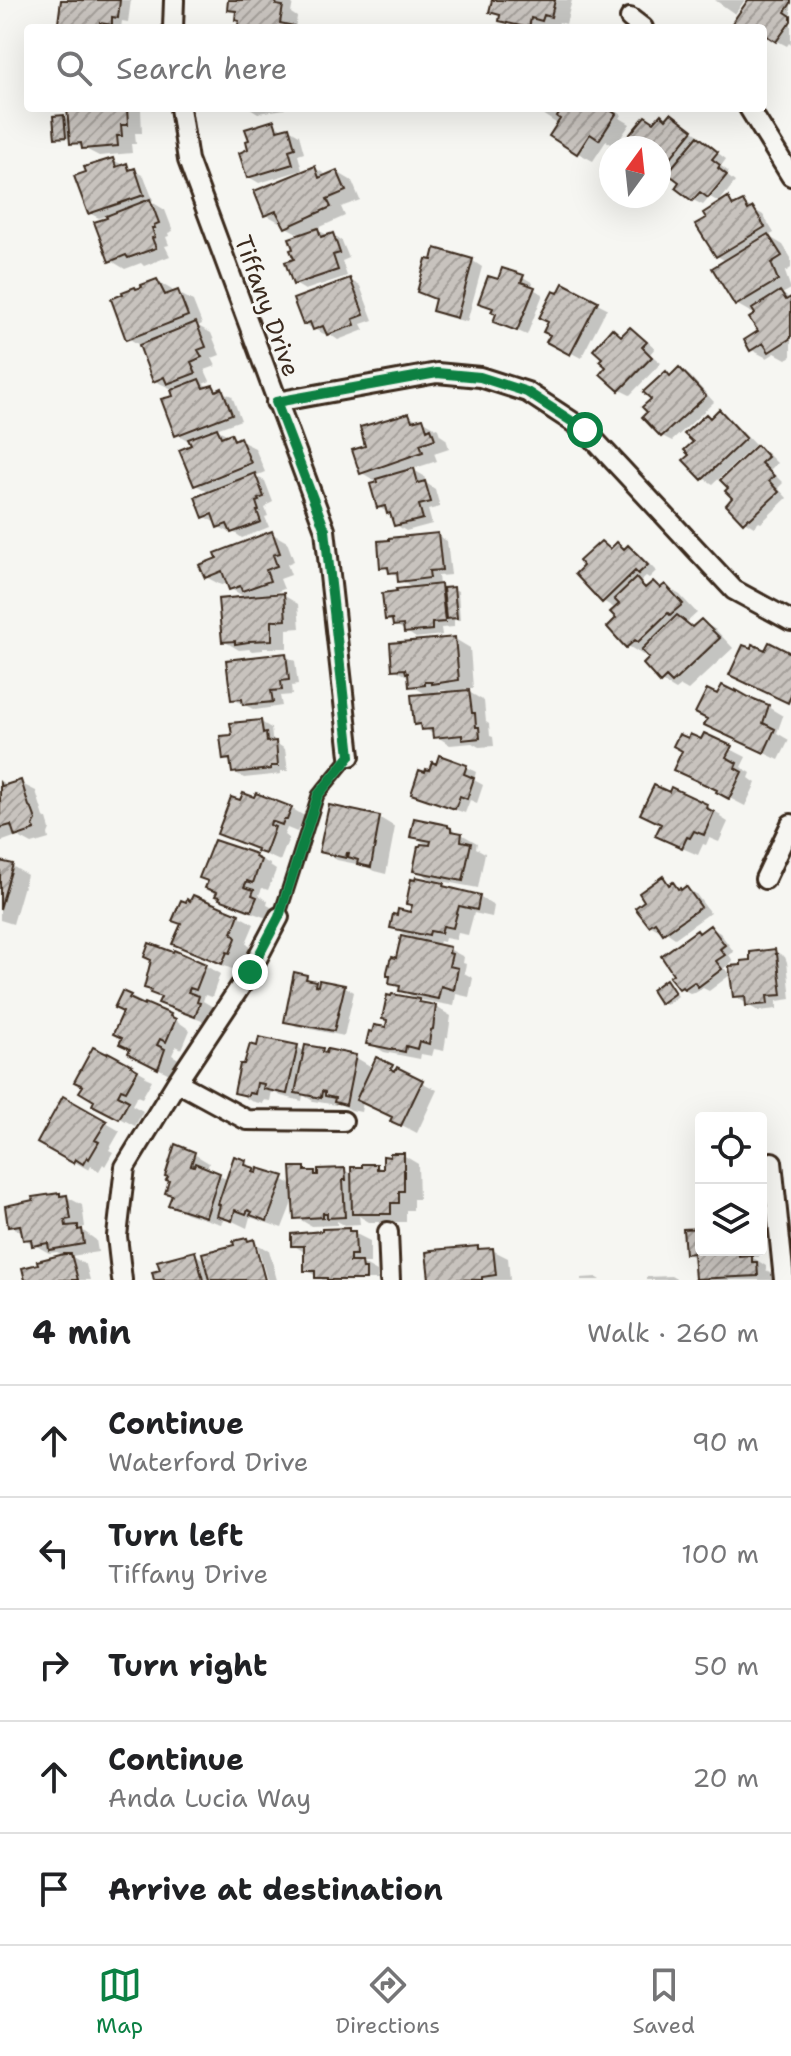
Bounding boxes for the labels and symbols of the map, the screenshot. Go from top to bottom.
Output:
north arrow [599,136,671,208]
street label: Tiffany Drive [227,231,307,381]
route start [567,412,603,448]
route end [232,954,268,990]

